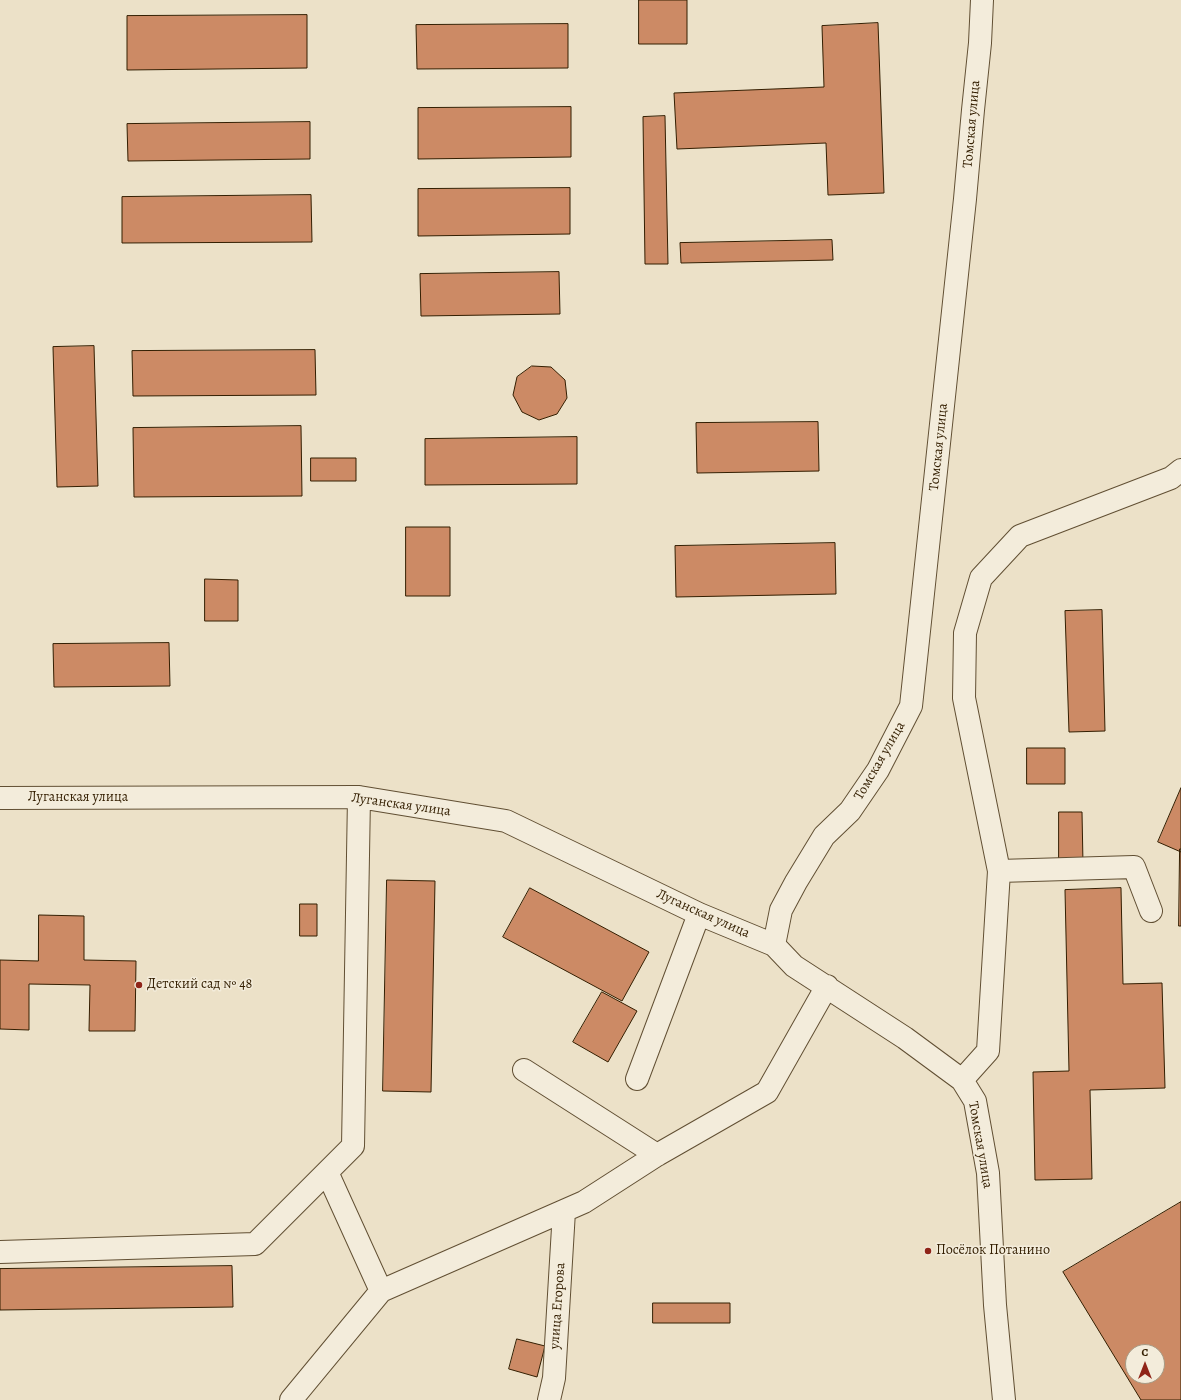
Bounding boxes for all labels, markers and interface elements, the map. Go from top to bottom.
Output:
street label: Томская улица [960,79,984,169]
street label: Томская улица [926,402,952,492]
street label: Томская улица [851,719,909,803]
street label: Луганская улица [28,790,128,806]
street label: Луганская улица [350,790,452,820]
street label: Луганская улица [654,886,752,942]
place label: Детский сад № 48 [147,977,252,993]
marker: Детский сад № 48 [134,980,144,990]
street label: Томская улица [964,1100,996,1190]
place label: Посёлок Потанино [936,1243,1050,1259]
marker: Посёлок Потанино [923,1246,933,1256]
street label: улица Егорова [547,1262,569,1350]
north arrow [1125,1344,1165,1384]
text: С [1142,1345,1148,1360]

